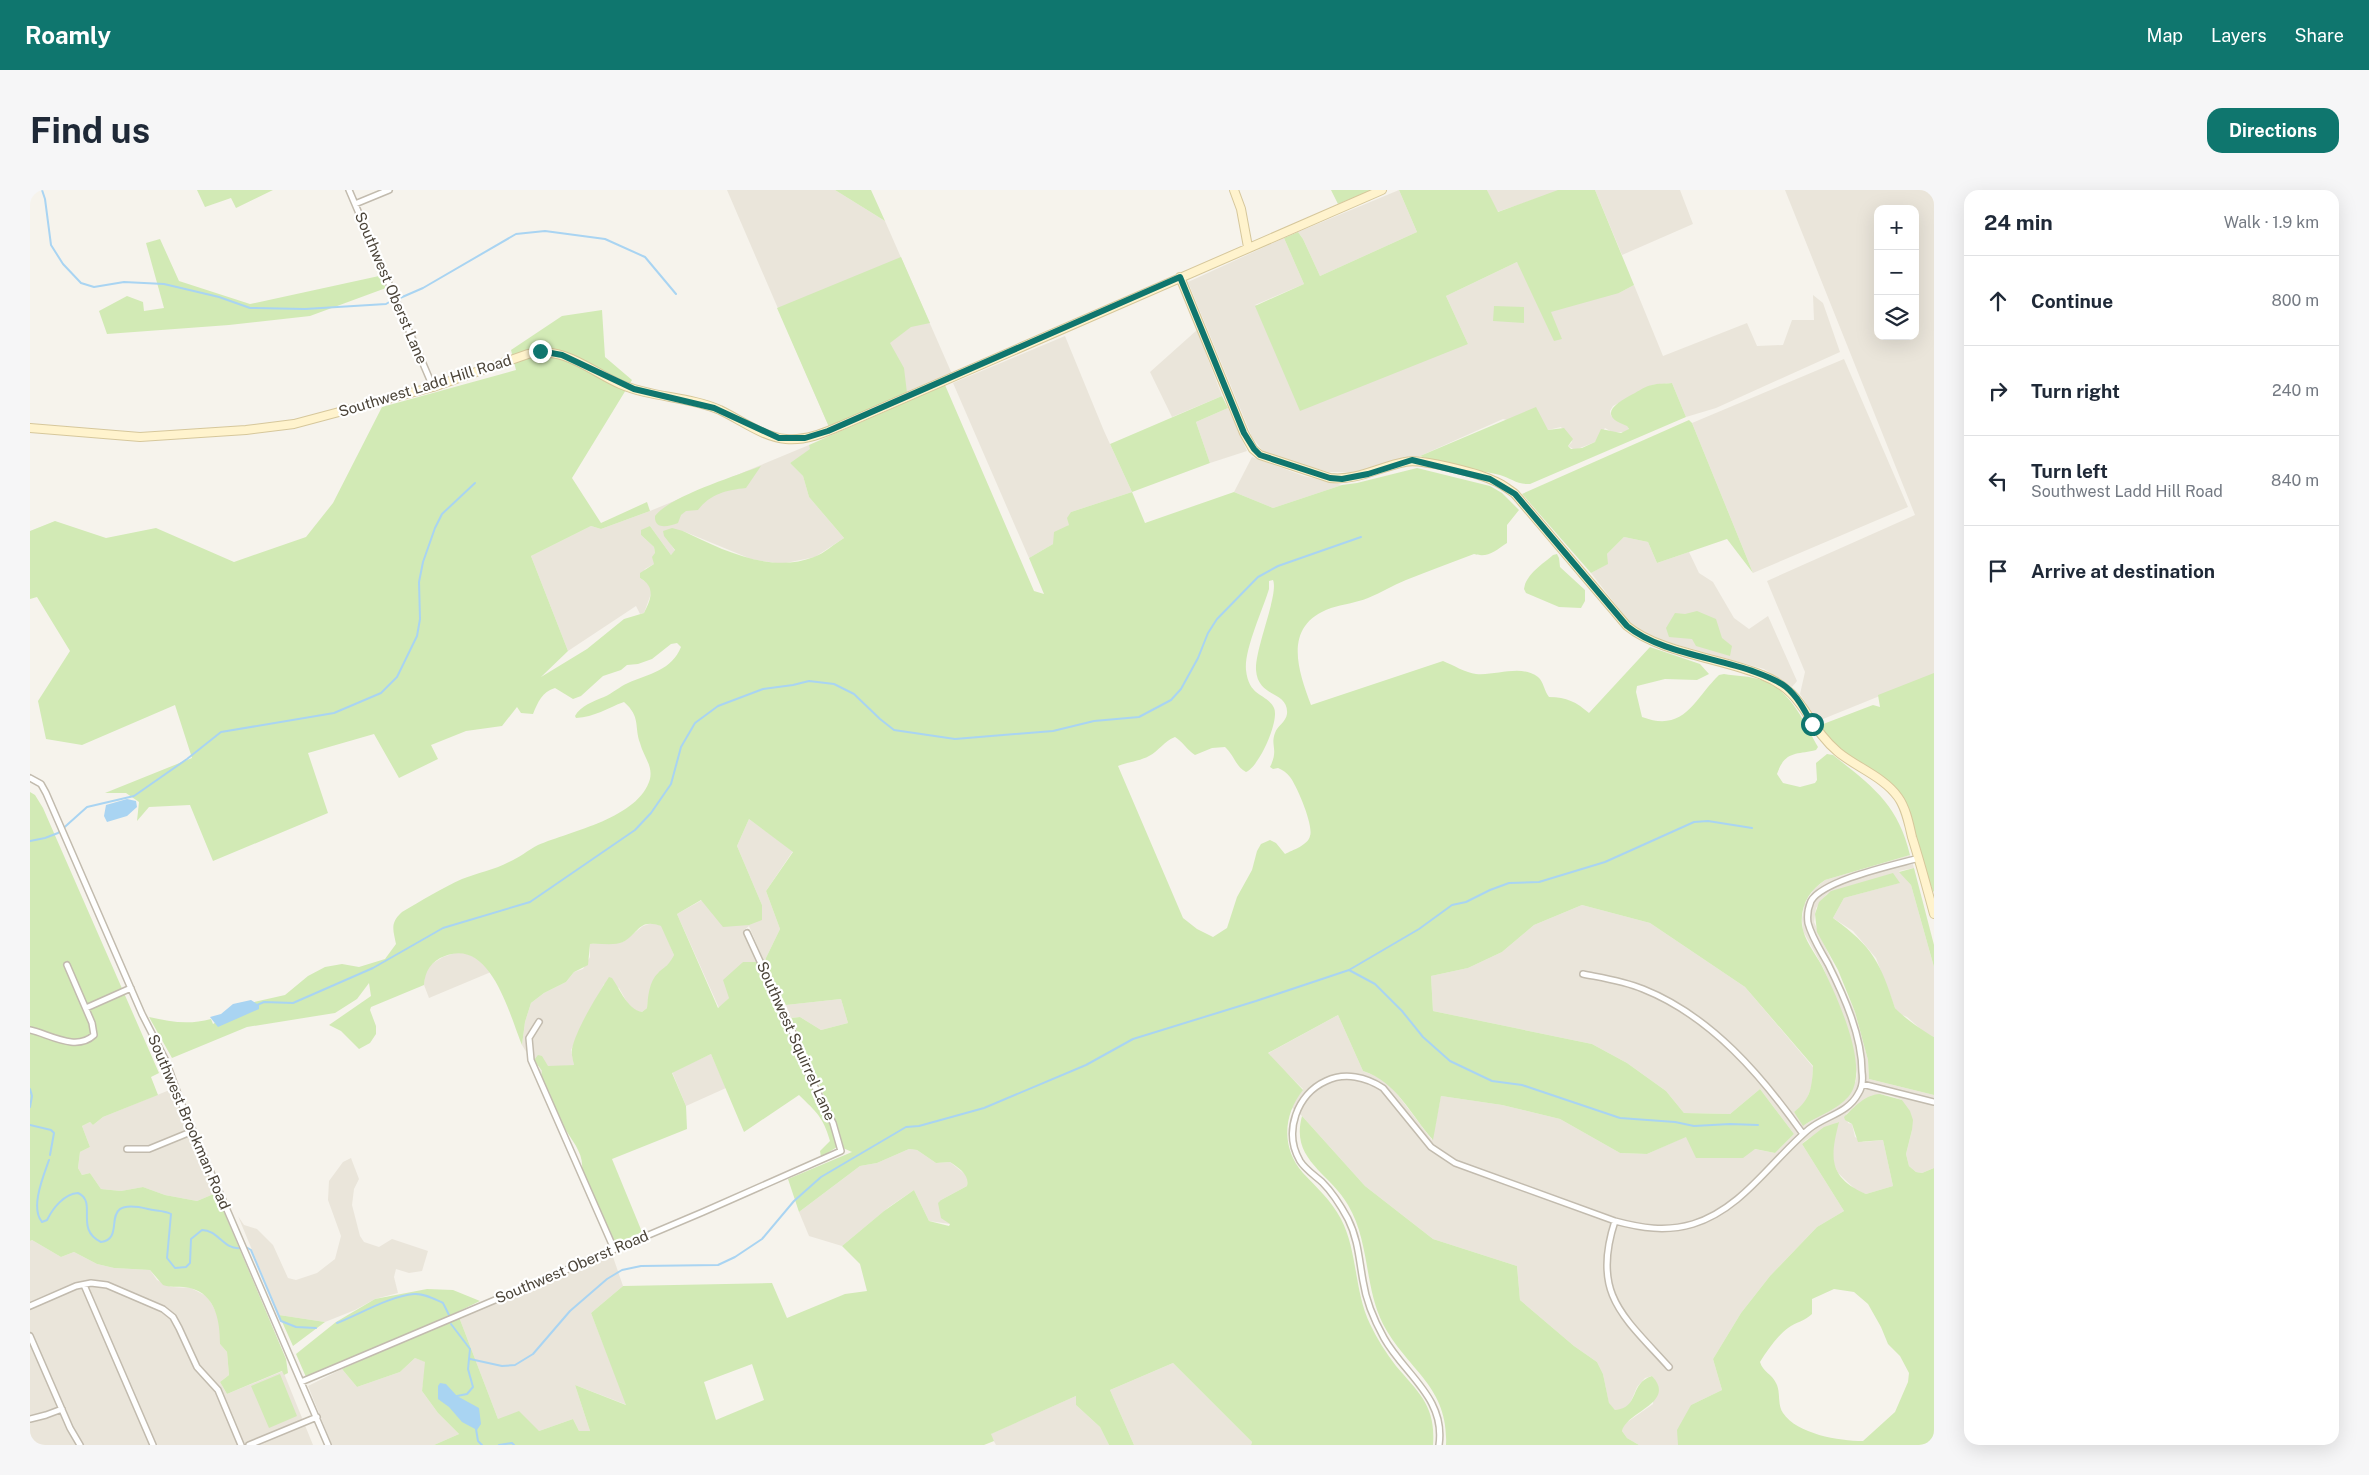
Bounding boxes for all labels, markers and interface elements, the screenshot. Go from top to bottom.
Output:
text: Roamly [25,21,111,49]
text: Map [2147,25,2183,46]
text: Layers [2211,25,2267,46]
text: Share [2295,25,2344,46]
button: Directions [2207,108,2339,153]
text: Find us [30,110,150,151]
map controls [1874,205,1919,340]
button: + [1874,205,1919,250]
street label: Southwest Oberst Lane [352,209,431,366]
text: 24 min [1984,210,2053,235]
text: Walk · 1.9 km [2224,213,2319,232]
button: − [1874,250,1919,295]
icon: ahead [1984,287,2012,315]
text: Continue [2031,290,2113,312]
text: 800 m [2272,291,2319,310]
button: layers [1874,295,1919,340]
route end [529,340,552,363]
street label: Southwest Ladd Hill Road [336,351,513,420]
icon: right [1984,377,2012,405]
text: Turn right [2031,380,2120,402]
text: 240 m [2272,381,2319,400]
text: Turn left [2031,460,2108,482]
icon: left [1984,467,2012,495]
text: 840 m [2271,471,2319,490]
text: Southwest Ladd Hill Road [2031,482,2223,501]
icon: arrive [1984,557,2012,585]
text: Arrive at destination [2031,560,2215,582]
route start [1801,713,1824,736]
street label: Southwest Squirrel Lane [754,959,839,1123]
street label: Southwest Brookman Road [145,1032,234,1212]
street label: Southwest Oberst Road [493,1226,651,1307]

